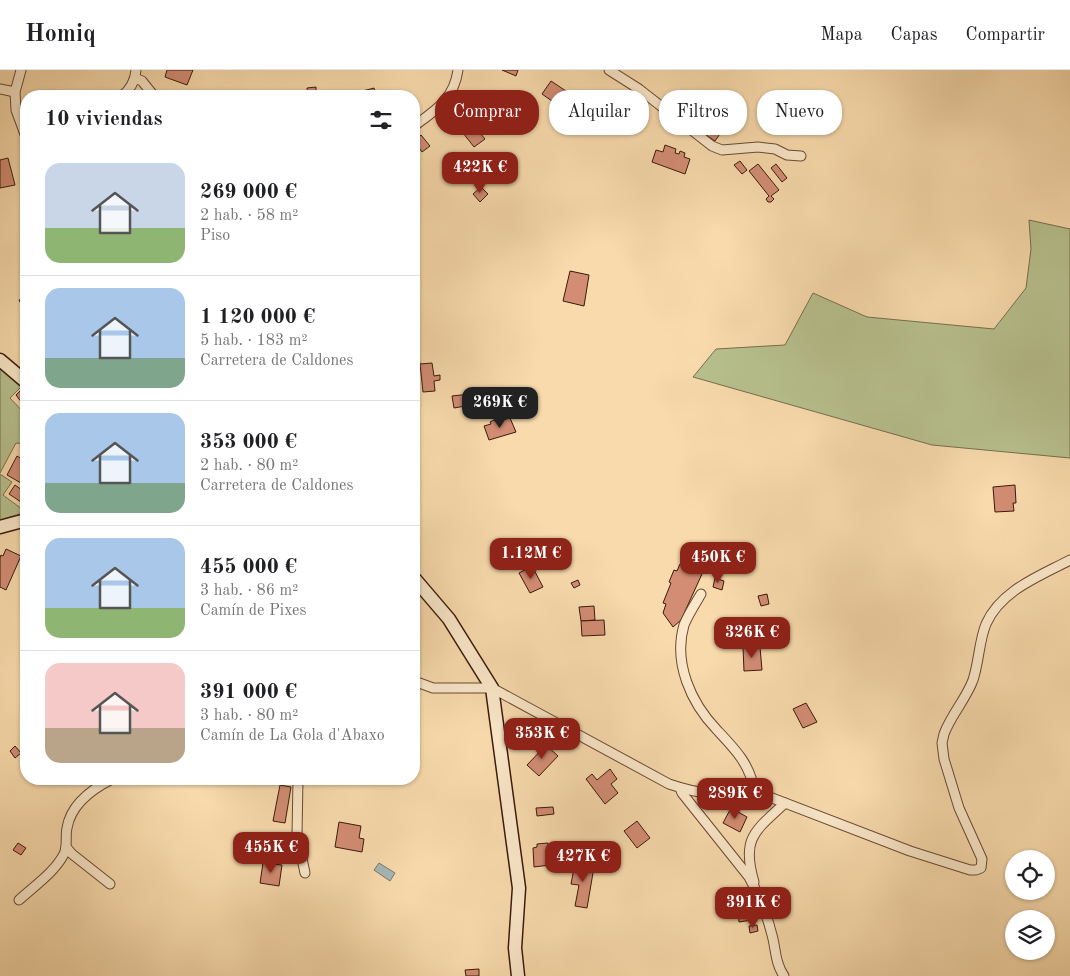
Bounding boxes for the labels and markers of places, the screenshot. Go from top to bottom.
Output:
pin: 422K € [439,152,521,194]
pin: 269K € [459,386,541,429]
pin: 1.12M € [485,538,577,580]
pin: 450K € [677,542,759,584]
pin: 326K € [711,616,793,659]
pin: 353K € [501,718,583,760]
pin: 289K € [694,778,776,820]
pin: 455K € [230,832,312,874]
pin: 427K € [542,840,624,883]
pin: 391K € [712,886,794,929]

